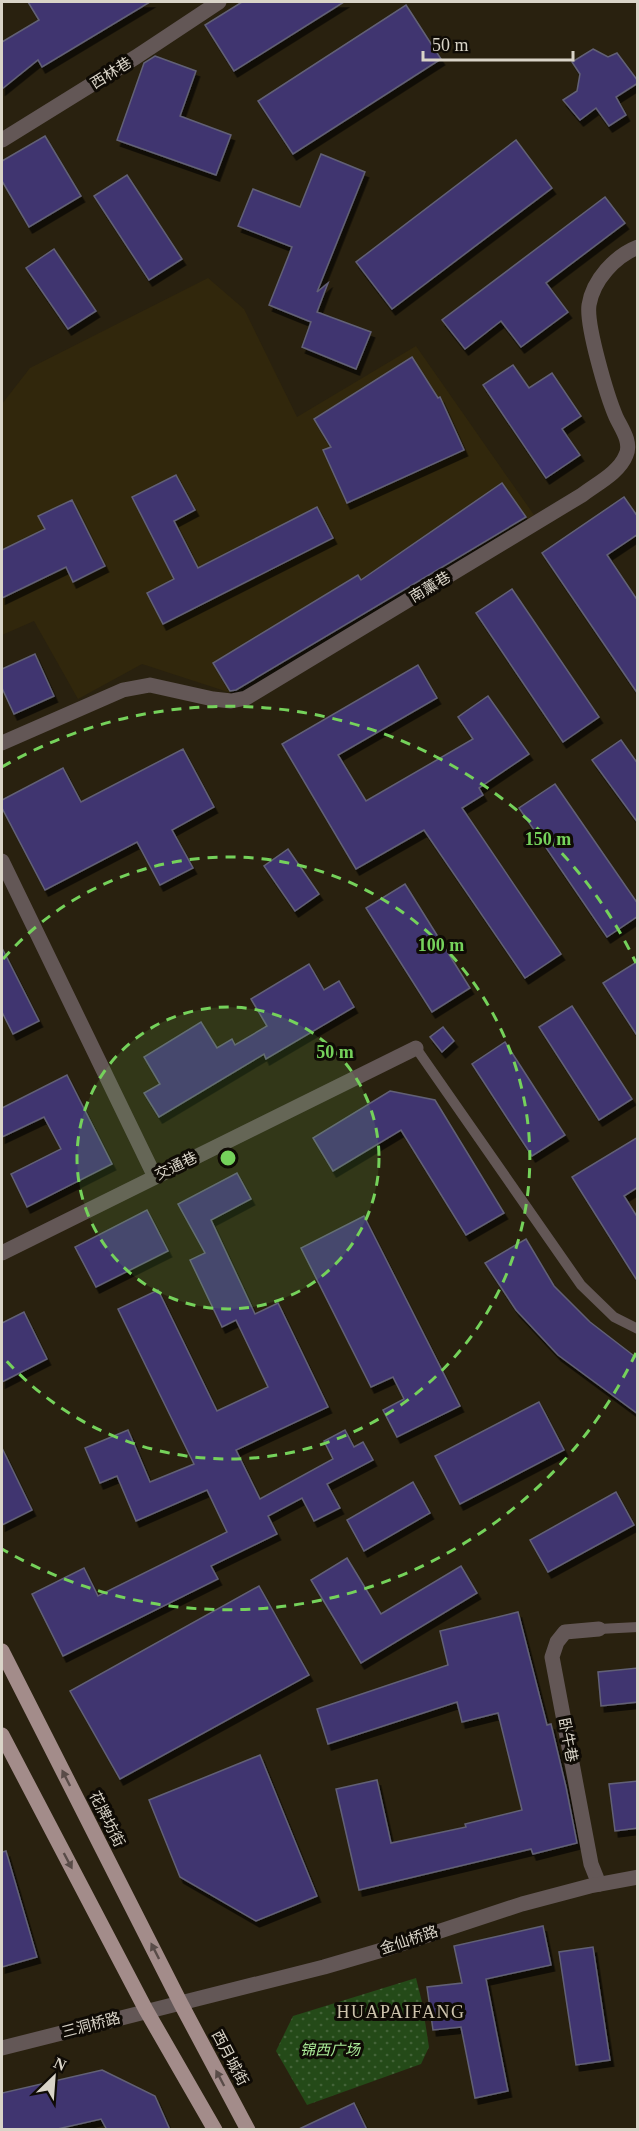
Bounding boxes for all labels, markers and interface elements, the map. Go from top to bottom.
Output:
scale bar [423,24,573,62]
text: 50 m [432,35,469,55]
street label: 西林巷 [88,54,134,92]
street label: 南薰巷 [407,569,453,605]
text: 150 m [525,829,571,849]
text: 100 m [418,935,464,955]
text: 50 m [316,1042,354,1062]
centre of rings [218,1148,238,1168]
street label: 交通巷 [152,1149,200,1183]
street label: 卧牛巷 [556,1716,580,1764]
one-way arrow [61,1769,71,1786]
street label: 花牌坊街 [86,1788,129,1849]
one-way arrow [63,1853,73,1870]
street label: 金仙桥路 [378,1922,440,1957]
one-way arrow [150,1943,159,1960]
district label: HUAPAIFANG [336,2002,466,2022]
street label: 三洞桥路 [60,2010,122,2040]
street label: 西月城街 [209,2028,251,2088]
park label: 锦西广场 [300,2042,362,2058]
north arrow [24,2047,84,2107]
text: N [51,2054,69,2074]
one-way arrow [215,2069,225,2086]

